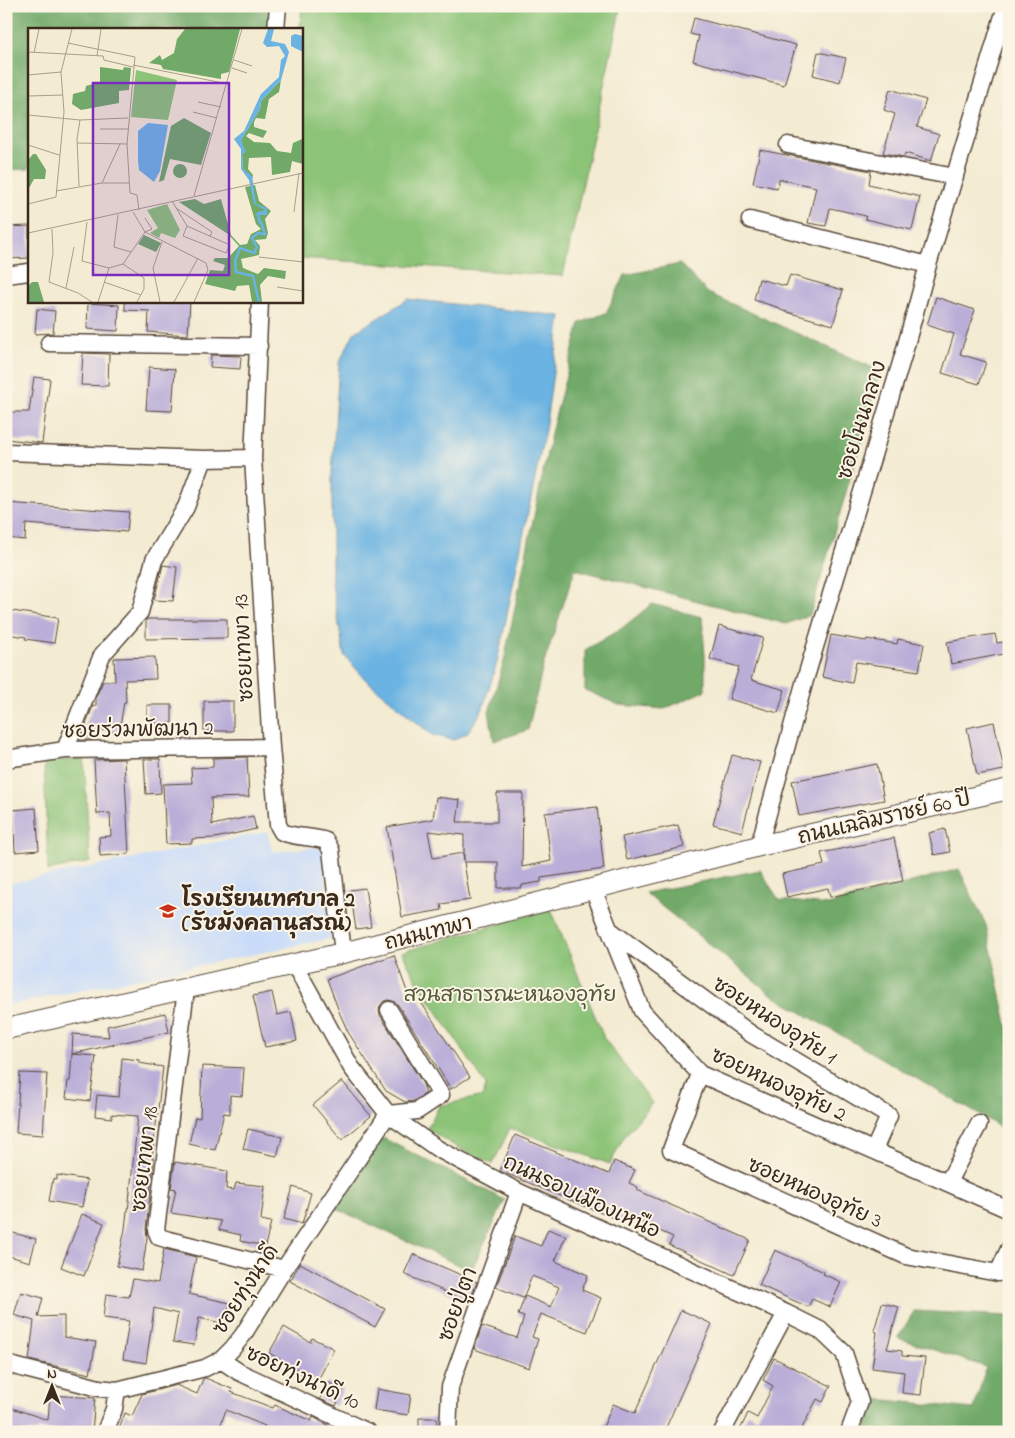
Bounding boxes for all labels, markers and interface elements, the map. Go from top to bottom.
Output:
inset map [28,28,302,302]
street label: ซอยโนนกลาง [831,357,895,484]
street label: ซอยเทพา 13 [227,593,263,703]
street label: ซอยร่วมพัฒนา 2 [62,715,214,747]
street label: ถนนเฉลิมราชย์ 60 ปี [795,784,974,853]
place label: โรงเรียนเทศบาล 2 (รัชมังคลานุสรณ์) [181,884,355,940]
school or university icon: โรงเรียนเทศบาล 2 (รัชมังคลานุสรณ์) [158,901,178,921]
street label: ถนนเทพา [381,909,476,959]
street label: ซอยหนองอุทัย 1 [706,970,842,1073]
park label: สวนสาธารณะหนองอุทัย [403,981,617,1011]
street label: ซอยหนองอุทัย 2 [705,1041,851,1130]
street label: ซอยเทพา 18 [125,1104,167,1214]
street label: ถนนรอบเมืองเหนือ [498,1148,665,1247]
street label: ซอยหนองอุทัย 3 [742,1151,886,1237]
street label: ซอยทุ่งนาดี [206,1239,287,1341]
street label: ซอยปู่ตา [432,1263,486,1346]
street label: ซอยทุ่งนาดี 10 [240,1339,364,1418]
north arrow [28,1360,78,1410]
text: N [47,1364,57,1385]

